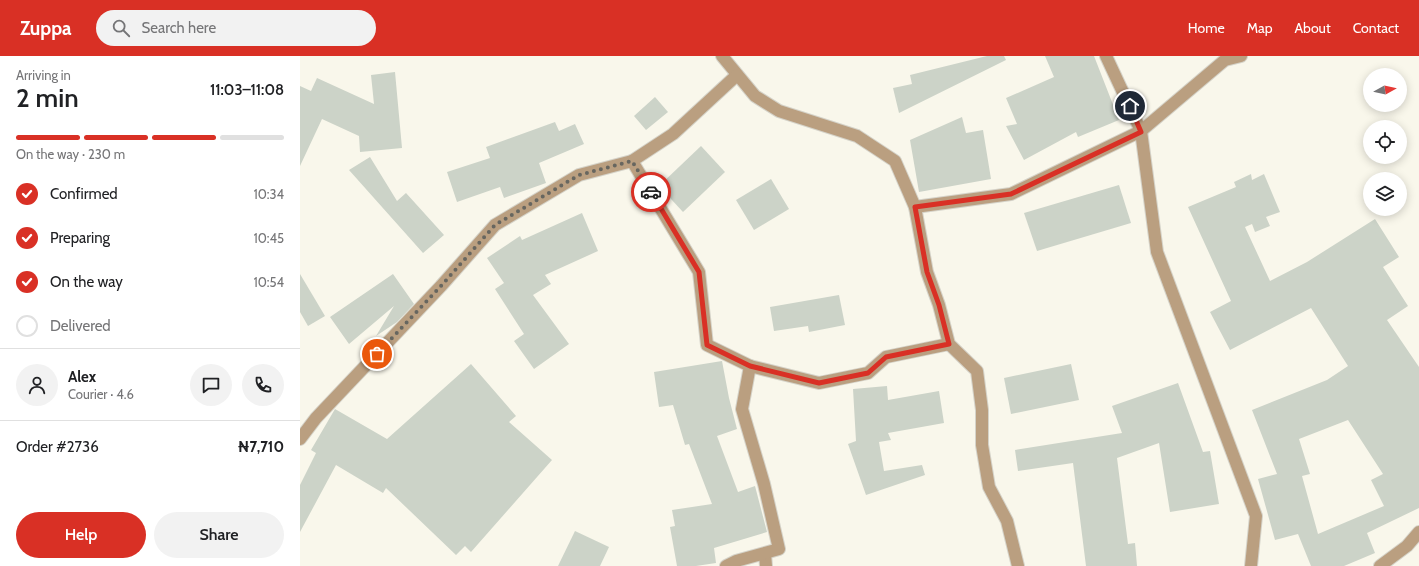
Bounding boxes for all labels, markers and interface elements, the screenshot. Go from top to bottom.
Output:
search box [96,10,376,46]
text: Zuppa [20,17,72,40]
icon: search [110,17,132,39]
text: Search here [142,19,216,37]
text: Home [1188,19,1225,37]
text: Map [1247,19,1272,37]
text: About [1294,19,1331,37]
text: Contact [1353,19,1399,37]
text: Arriving in [16,67,71,83]
north arrow [1363,68,1407,112]
map controls [1363,68,1407,216]
text: 11:03–11:08 [210,81,284,99]
text: 2 min [16,82,79,114]
pin [1113,89,1147,123]
icon: home [1119,95,1141,117]
button: locate [1363,120,1407,164]
text: On the way · 230 m [16,146,125,162]
courier [631,172,671,212]
button: layers [1363,172,1407,216]
icon: car [640,181,662,203]
icon: check [16,183,38,205]
text: Confirmed [50,185,118,203]
text: 10:34 [253,186,284,202]
icon: check [16,227,38,249]
text: Preparing [50,229,110,247]
text: 10:45 [253,230,284,246]
icon: check [16,271,38,293]
text: On the way [50,273,123,291]
text: 10:54 [253,274,284,290]
text: Delivered [50,317,111,335]
pin [360,337,394,371]
icon: bag [366,343,388,365]
button: person [16,364,58,406]
button: chat [190,364,232,406]
button: phone [242,364,284,406]
text: Alex [68,368,96,386]
text: Courier · 4.6 [68,386,134,402]
text: Order #2736 [16,438,99,456]
text: ₦7,710 [238,438,284,456]
button: Help [16,512,146,558]
button: Share [154,512,284,558]

